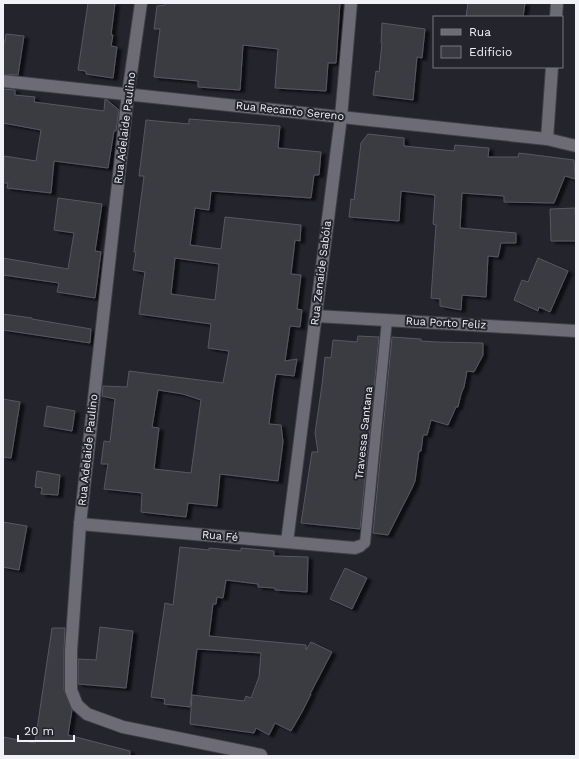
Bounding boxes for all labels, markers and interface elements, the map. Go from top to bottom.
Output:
legend [433,16,563,68]
text: Rua [469,25,491,39]
text: Edifício [469,45,512,59]
street label: Rua Adelaide Paulino [112,71,138,185]
street label: Rua Recanto Sereno [235,99,345,123]
street label: Rua Zenaide Sabóia [308,220,334,326]
street label: Rua Porto Feliz [405,314,487,332]
street label: Travessa Santana [353,386,375,480]
street label: Rua Adelaide Paulino [76,393,100,507]
street label: Rua Fé [201,528,239,544]
scale bar [18,717,74,743]
text: 20 m [24,724,54,738]

